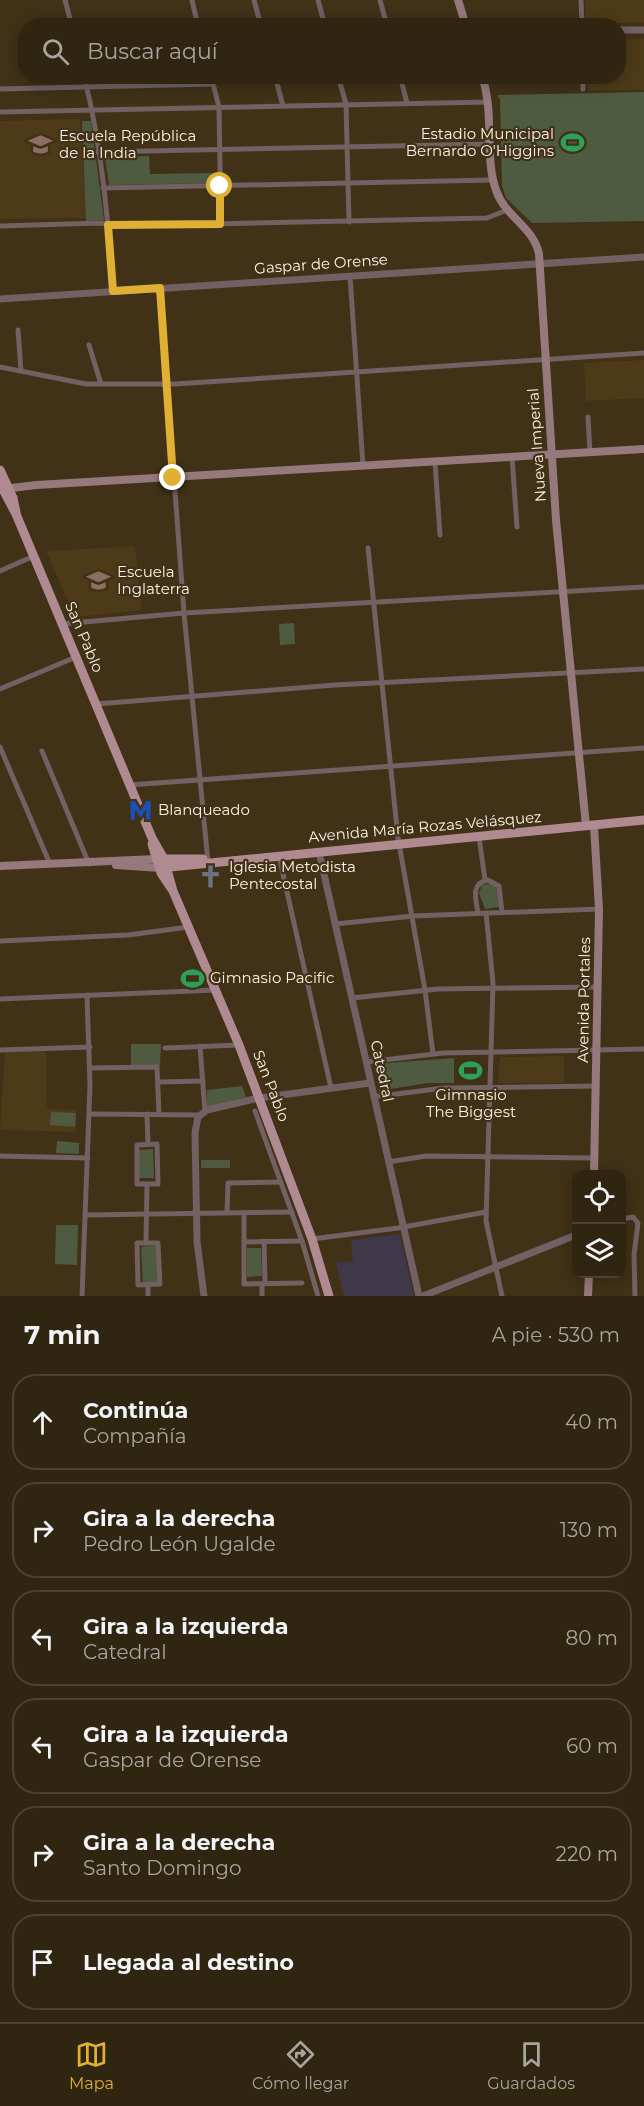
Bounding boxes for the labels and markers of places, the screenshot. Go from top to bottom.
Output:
place label: Estadio Municipal Bernardo O'Higgins [406,124,554,160]
place label: Escuela República de la India [59,126,196,162]
sports icon: Estadio Municipal Bernardo O'Higgins [559,130,585,156]
school or university icon: Escuela República de la India [28,132,54,158]
place label: Escuela Inglaterra [117,562,190,598]
school or university icon: Escuela Inglaterra [86,568,112,594]
metro station icon: Blanqueado [127,797,153,823]
place label: Blanqueado [158,800,250,819]
place label: Iglesia Metodista Pentecostal [229,857,356,893]
church icon: Iglesia Metodista Pentecostal [198,863,224,889]
sports icon: Gimnasio Pacific [179,965,205,991]
place label: Gimnasio Pacific [210,968,334,987]
sports icon: Gimnasio The Biggest [458,1058,484,1084]
place label: Gimnasio The Biggest [426,1085,516,1121]

